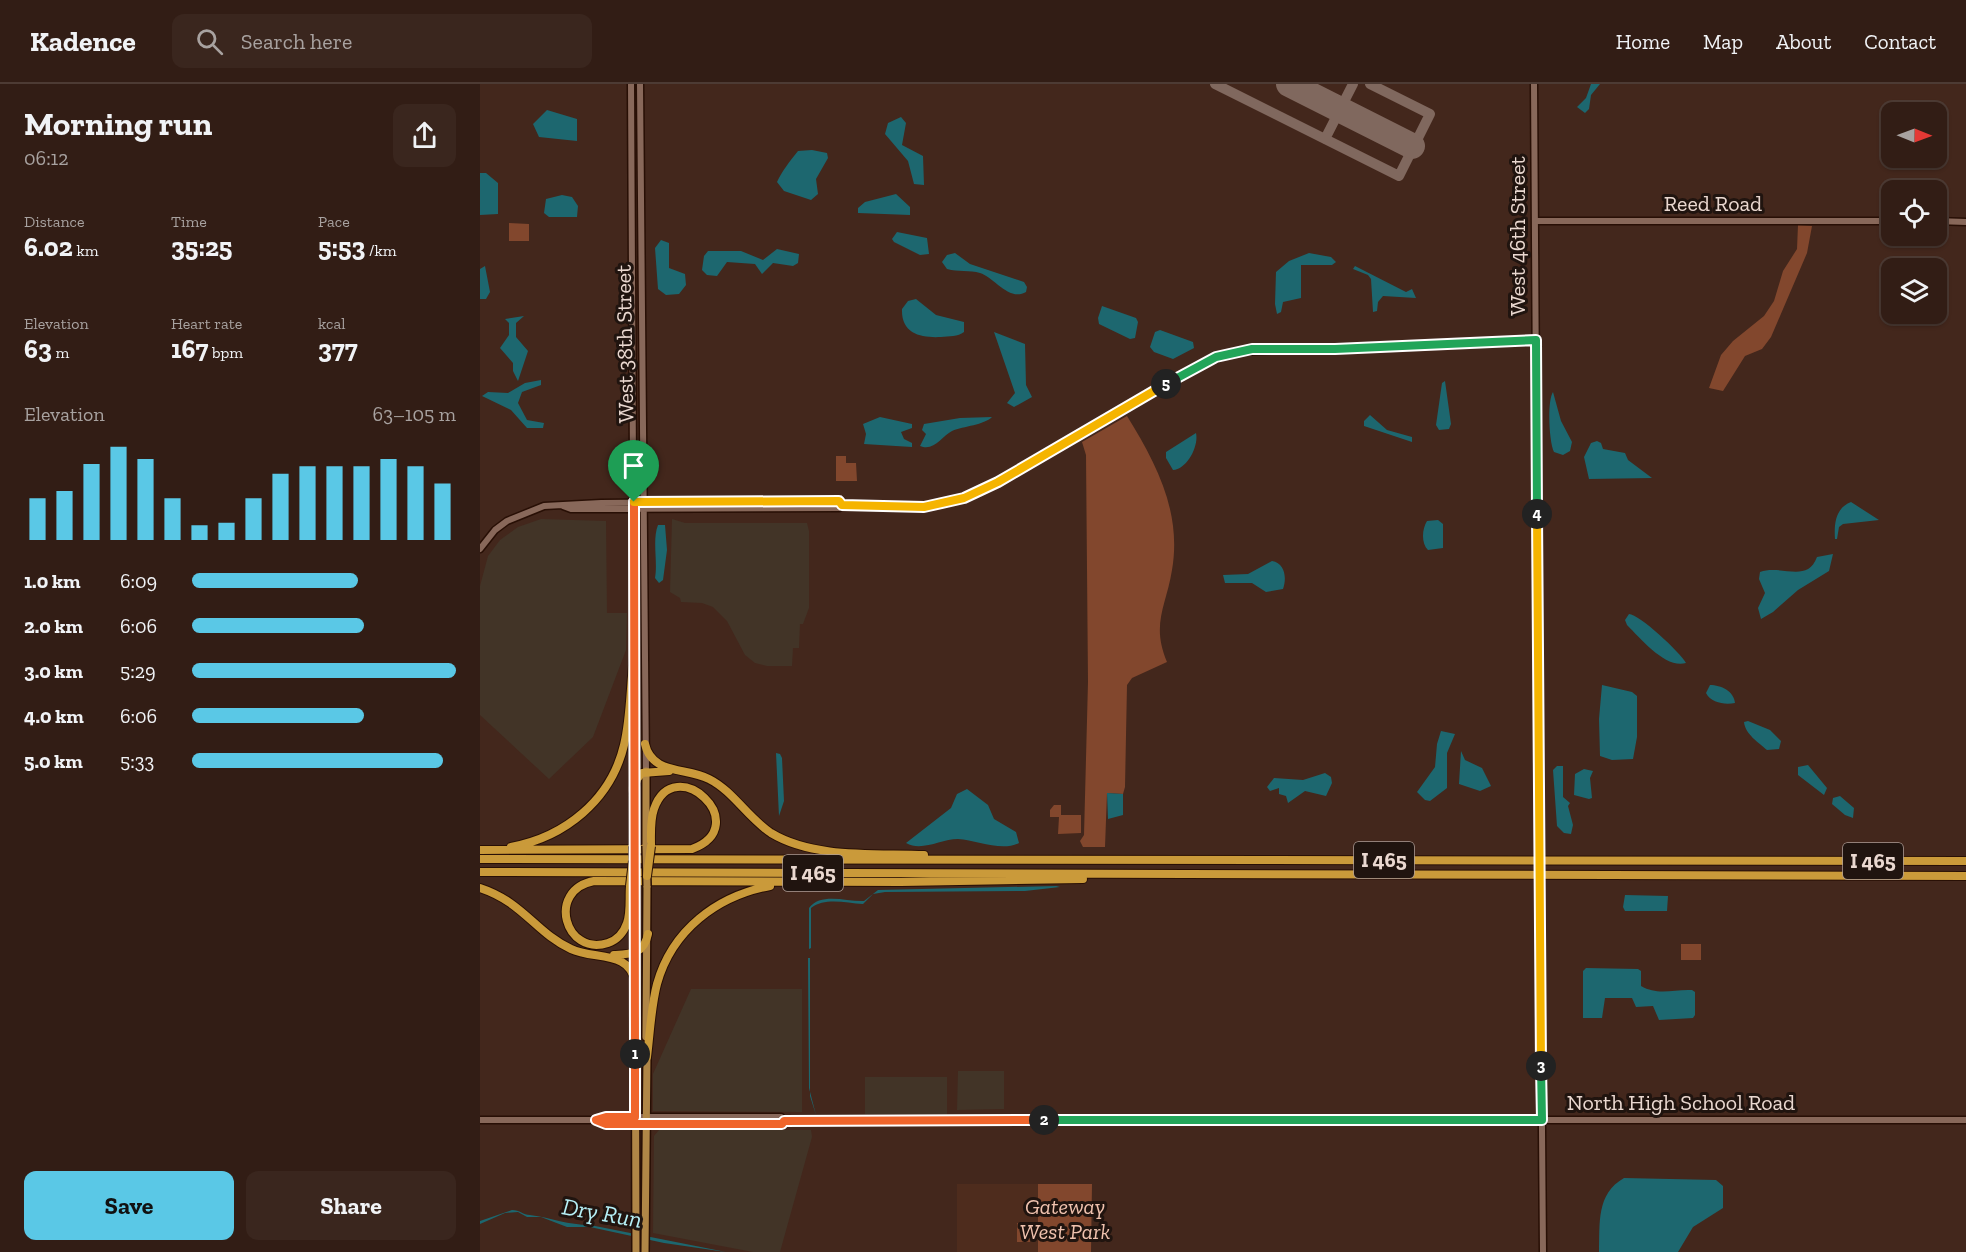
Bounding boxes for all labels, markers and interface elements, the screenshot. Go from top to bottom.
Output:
search box [172,14,592,68]
text: Kadence [30,25,136,58]
icon: search [193,25,226,58]
text: Search here [241,28,352,55]
text: Home [1616,29,1670,54]
text: Map [1703,29,1743,54]
text: About [1776,29,1831,54]
text: Contact [1864,29,1936,54]
north arrow [1881,102,1947,168]
map controls [1881,102,1947,324]
text: Morning run [24,104,212,143]
button: share [393,104,456,167]
text: 06:12 [24,146,69,170]
street label: West 46th Street [1504,155,1531,316]
button: locate [1881,180,1947,246]
street label: Reed Road [1664,190,1762,217]
text: Distance [24,212,85,231]
text: Time [171,212,207,231]
text: Pace [318,212,350,231]
text: 6.02 [24,231,73,263]
text: 35:25 [171,231,232,263]
text: 5:53 [318,231,365,263]
text: km [73,241,99,260]
text: /km [365,241,397,260]
button: layers [1881,258,1947,324]
street label: West 38th Street [610,264,639,423]
text: Elevation [24,314,89,333]
text: Heart rate [171,314,242,333]
text: kcal [318,314,345,333]
text: 63 [24,333,52,365]
text: 167 [171,333,208,365]
text: 377 [318,333,358,365]
text: m [52,343,69,362]
text: bpm [208,343,243,362]
pin: 5 [1151,369,1181,399]
text: 5 [1162,374,1170,393]
text: Elevation [24,402,105,426]
text: 63–105 m [373,402,456,426]
pin [608,440,659,502]
icon: arrive [617,449,650,482]
pin: 4 [1522,499,1552,529]
text: 4 [1532,504,1542,523]
text: 1.0 km [24,569,80,593]
text: 6:09 [120,569,157,593]
text: 2.0 km [24,614,83,638]
text: 6:06 [120,614,157,638]
text: 3.0 km [24,659,83,683]
text: 5:29 [120,659,156,683]
text: 4.0 km [24,704,84,728]
text: 6:06 [120,704,157,728]
text: 5.0 km [24,749,83,773]
text: 5:33 [120,749,154,773]
road number: I 465 [1354,842,1414,878]
road number: I 465 [1843,843,1903,879]
road number: I 465 [783,855,843,891]
pin: 1 [620,1039,650,1069]
text: 1 [632,1044,638,1063]
pin: 3 [1526,1051,1556,1081]
text: 3 [1537,1056,1545,1075]
street label: North High School Road [1567,1089,1795,1116]
pin: 2 [1029,1105,1059,1135]
text: 2 [1040,1110,1048,1129]
button: Save [24,1171,234,1240]
button: Share [246,1171,456,1240]
water label: Dry Run [560,1191,644,1234]
park label: Gateway West Park [1020,1193,1111,1245]

